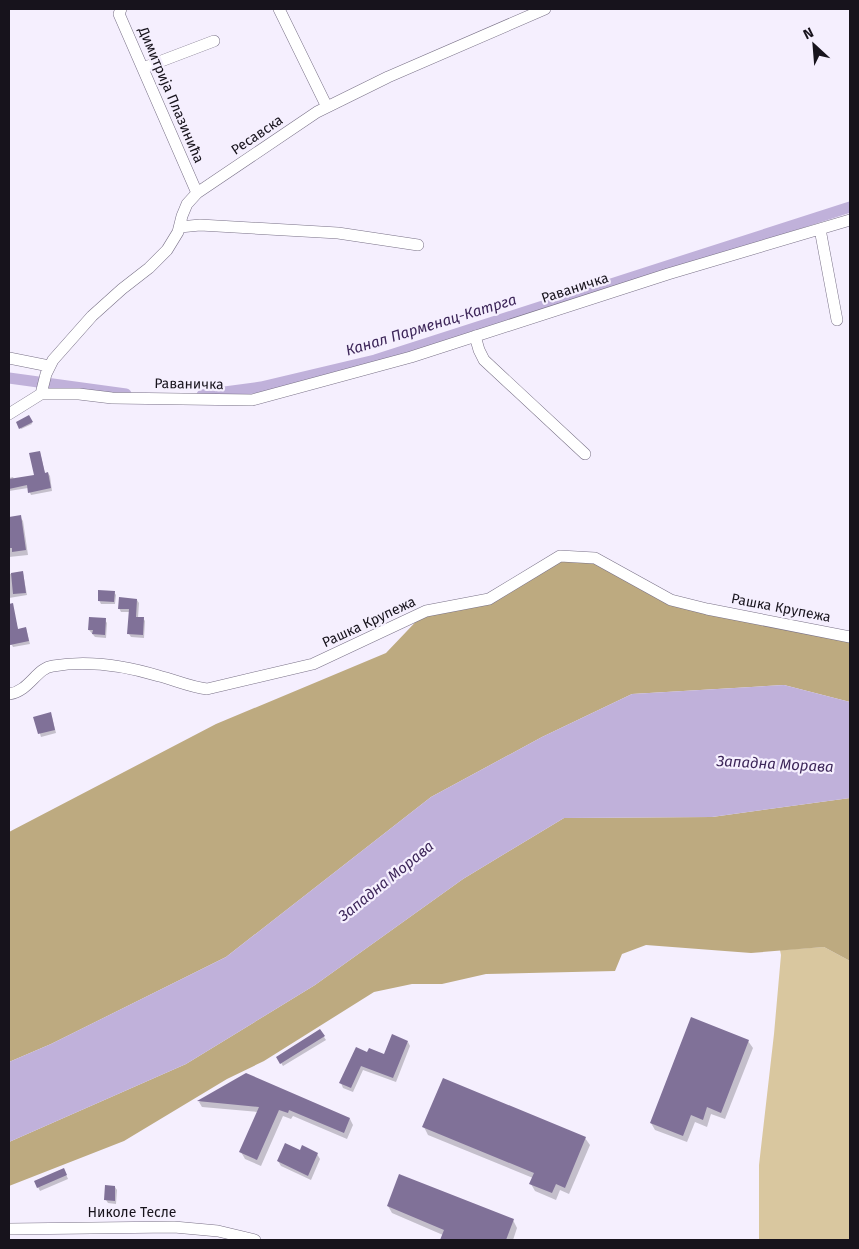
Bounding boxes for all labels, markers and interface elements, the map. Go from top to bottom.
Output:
north arrow [789,20,839,70]
street label: Димитрија Плазинића [134,23,207,166]
text: N [801,24,816,43]
street label: Ресавска [228,112,286,158]
street label: Раваничка [539,269,611,307]
water label: Канал Парменац-Катрга [343,290,519,360]
street label: Раваничка [154,375,224,393]
street label: Рашка Крупежа [730,590,832,626]
street label: Рашка Крупежа [320,593,418,651]
water label: Западна Морава [715,752,834,776]
water label: Западна Морава [334,837,437,926]
street label: Николе Тесле [88,1204,176,1221]

